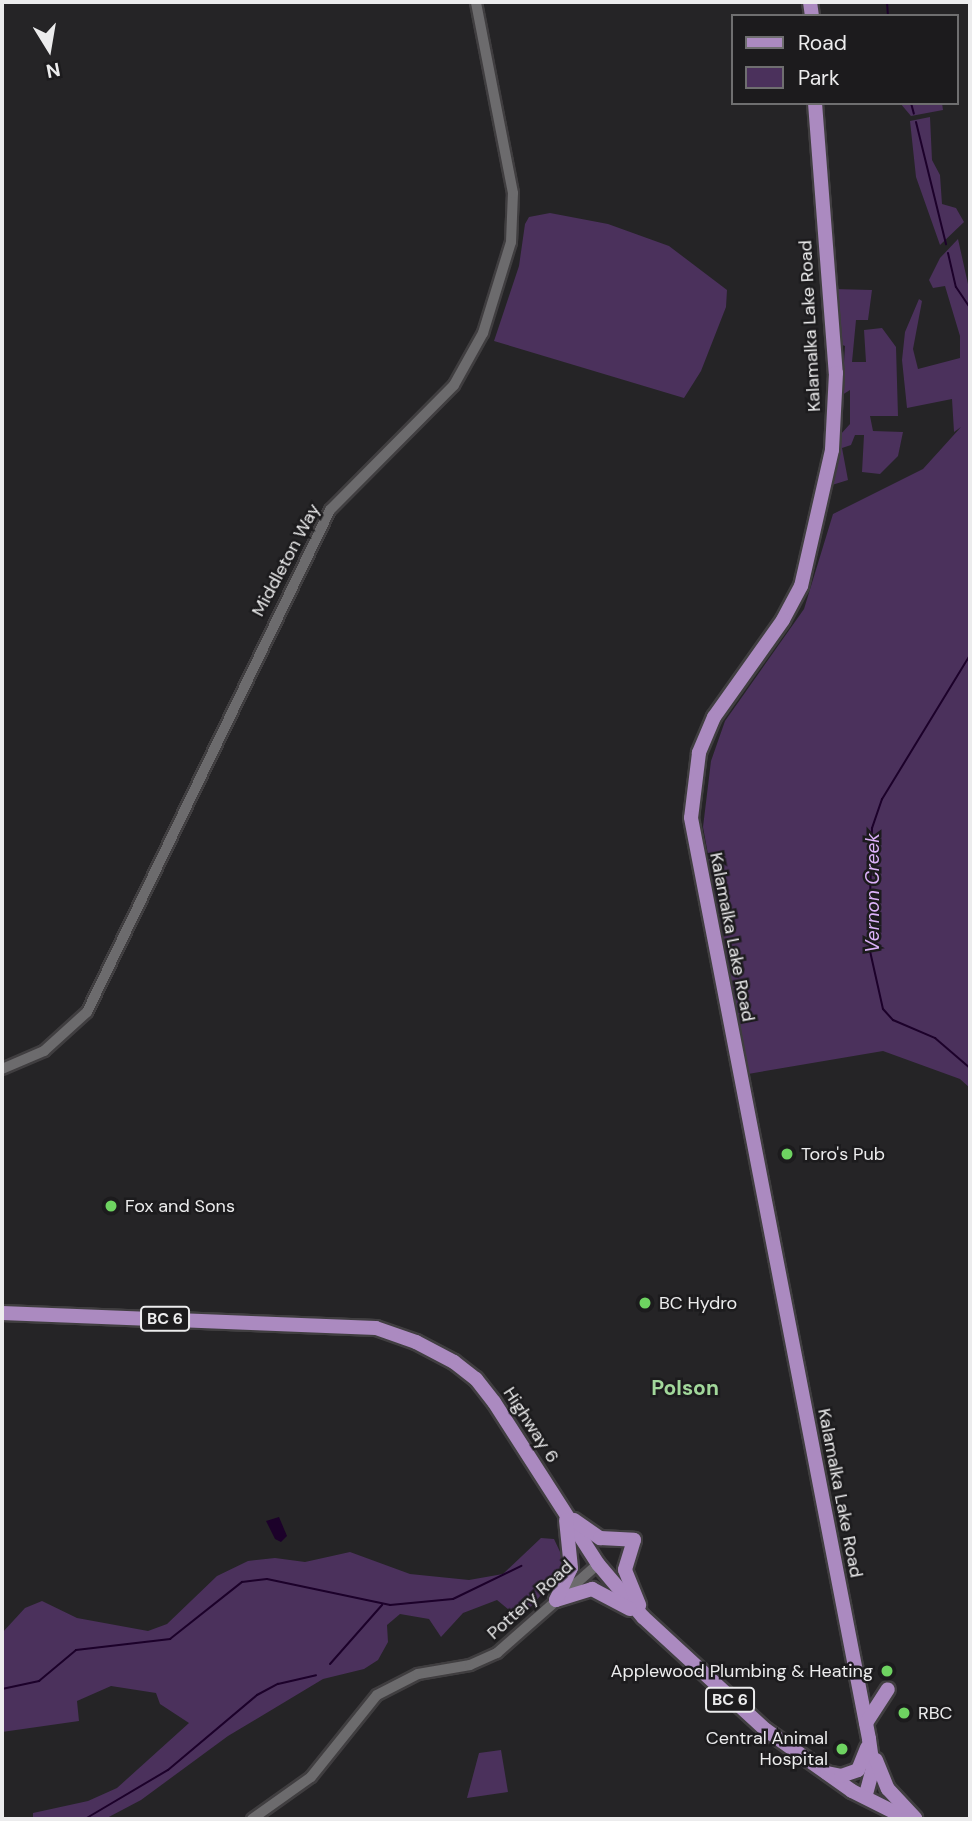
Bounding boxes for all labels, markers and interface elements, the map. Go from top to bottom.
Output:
north arrow [14,14,84,84]
legend [730,14,958,105]
text: Road [798,29,847,57]
text: N [44,57,62,84]
text: Park [798,64,839,92]
street label: Kalamalka Lake Road [795,240,825,412]
street label: Middleton Way [247,500,325,620]
water label: Vernon Creek [862,833,884,953]
street label: Kalamalka Lake Road [705,851,759,1023]
place label: Toro's Pub [801,1143,885,1165]
marker: Toro's Pub [779,1146,795,1162]
place label: Fox and Sons [125,1195,235,1217]
marker: Fox and Sons [103,1198,119,1214]
place label: BC Hydro [659,1292,737,1314]
marker: BC Hydro [637,1295,653,1311]
road number: BC 6 [139,1306,191,1331]
district label: Polson [651,1375,719,1401]
street label: Highway 6 [499,1383,563,1467]
street label: Kalamalka Lake Road [813,1407,867,1579]
street label: Pottery Road [483,1556,577,1644]
place label: Applewood Plumbing & Heating [610,1660,873,1682]
marker: Applewood Plumbing & Heating [879,1663,895,1679]
road number: BC 6 [704,1688,756,1712]
place label: RBC [918,1702,952,1724]
marker: RBC [896,1705,912,1721]
place label: Central Animal Hospital [706,1728,828,1770]
marker: Central Animal Hospital [834,1741,850,1757]

